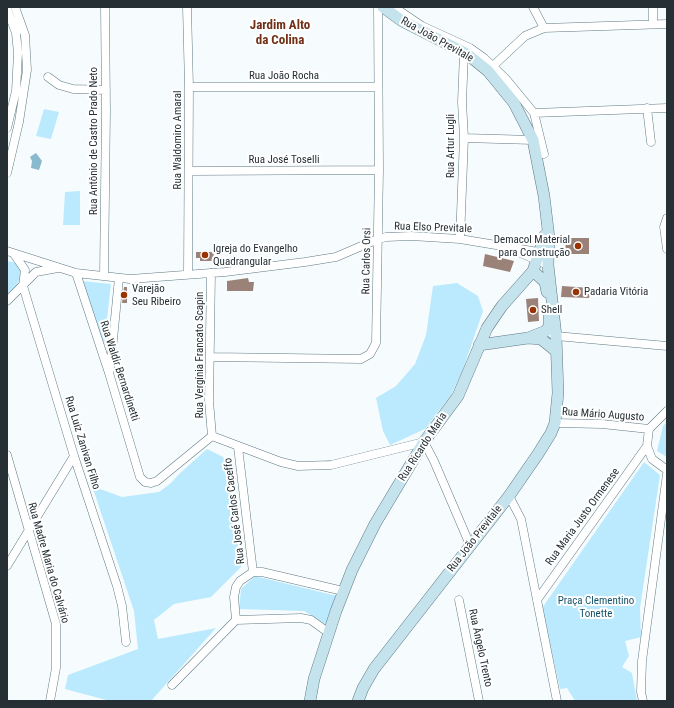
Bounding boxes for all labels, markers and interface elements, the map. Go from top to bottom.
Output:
street label: Rua João Previtale [398,15,476,65]
district label: Jardim Alto da Colina [250,18,310,49]
street label: Rua Antônio de Castro Prado Neto [87,67,101,215]
street label: Rua João Rocha [249,69,319,83]
street label: Rua Waldomiro Amaral [171,91,185,189]
street label: Rua Artur Lugli [444,114,458,178]
street label: Rua José Toselli [249,153,319,167]
street label: Rua Elso Previtale [394,220,472,236]
street label: Rua Carlos Orsi [360,227,374,295]
place label: Demacol Material para Construção [494,233,570,259]
marker: Demacol Material para Construção [573,241,583,251]
place label: Igreja do Evangelho Quadrangular [213,242,298,268]
marker: Igreja do Evangelho Quadrangular [200,250,210,260]
place label: Varejão Seu Ribeiro [132,282,181,308]
place label: Padaria Vitória [584,285,648,299]
marker: Padaria Vitória [571,287,581,297]
marker: Varejão Seu Ribeiro [119,290,129,300]
street label: Rua Vergínia Francato Scapin [193,292,207,418]
place label: Shell [541,303,562,317]
marker: Shell [528,305,538,315]
street label: Rua Waldir Bernardinetti [97,319,141,423]
street label: Rua Luiz Zanivan Filho [62,395,102,491]
street label: Rua Mário Augusto [561,406,645,424]
street label: Rua Ricardo Maria [396,410,450,484]
street label: Rua José Carlos Caceffo [222,457,248,565]
street label: Rua Maria Justo Ormenese [543,466,623,568]
street label: Rua Madre Maria do Calvário [24,501,72,625]
street label: Rua João Previtale [445,503,505,575]
park label: Praça Clementino Tonette [558,594,634,620]
street label: Rua Ângelo Trento [465,608,495,688]

